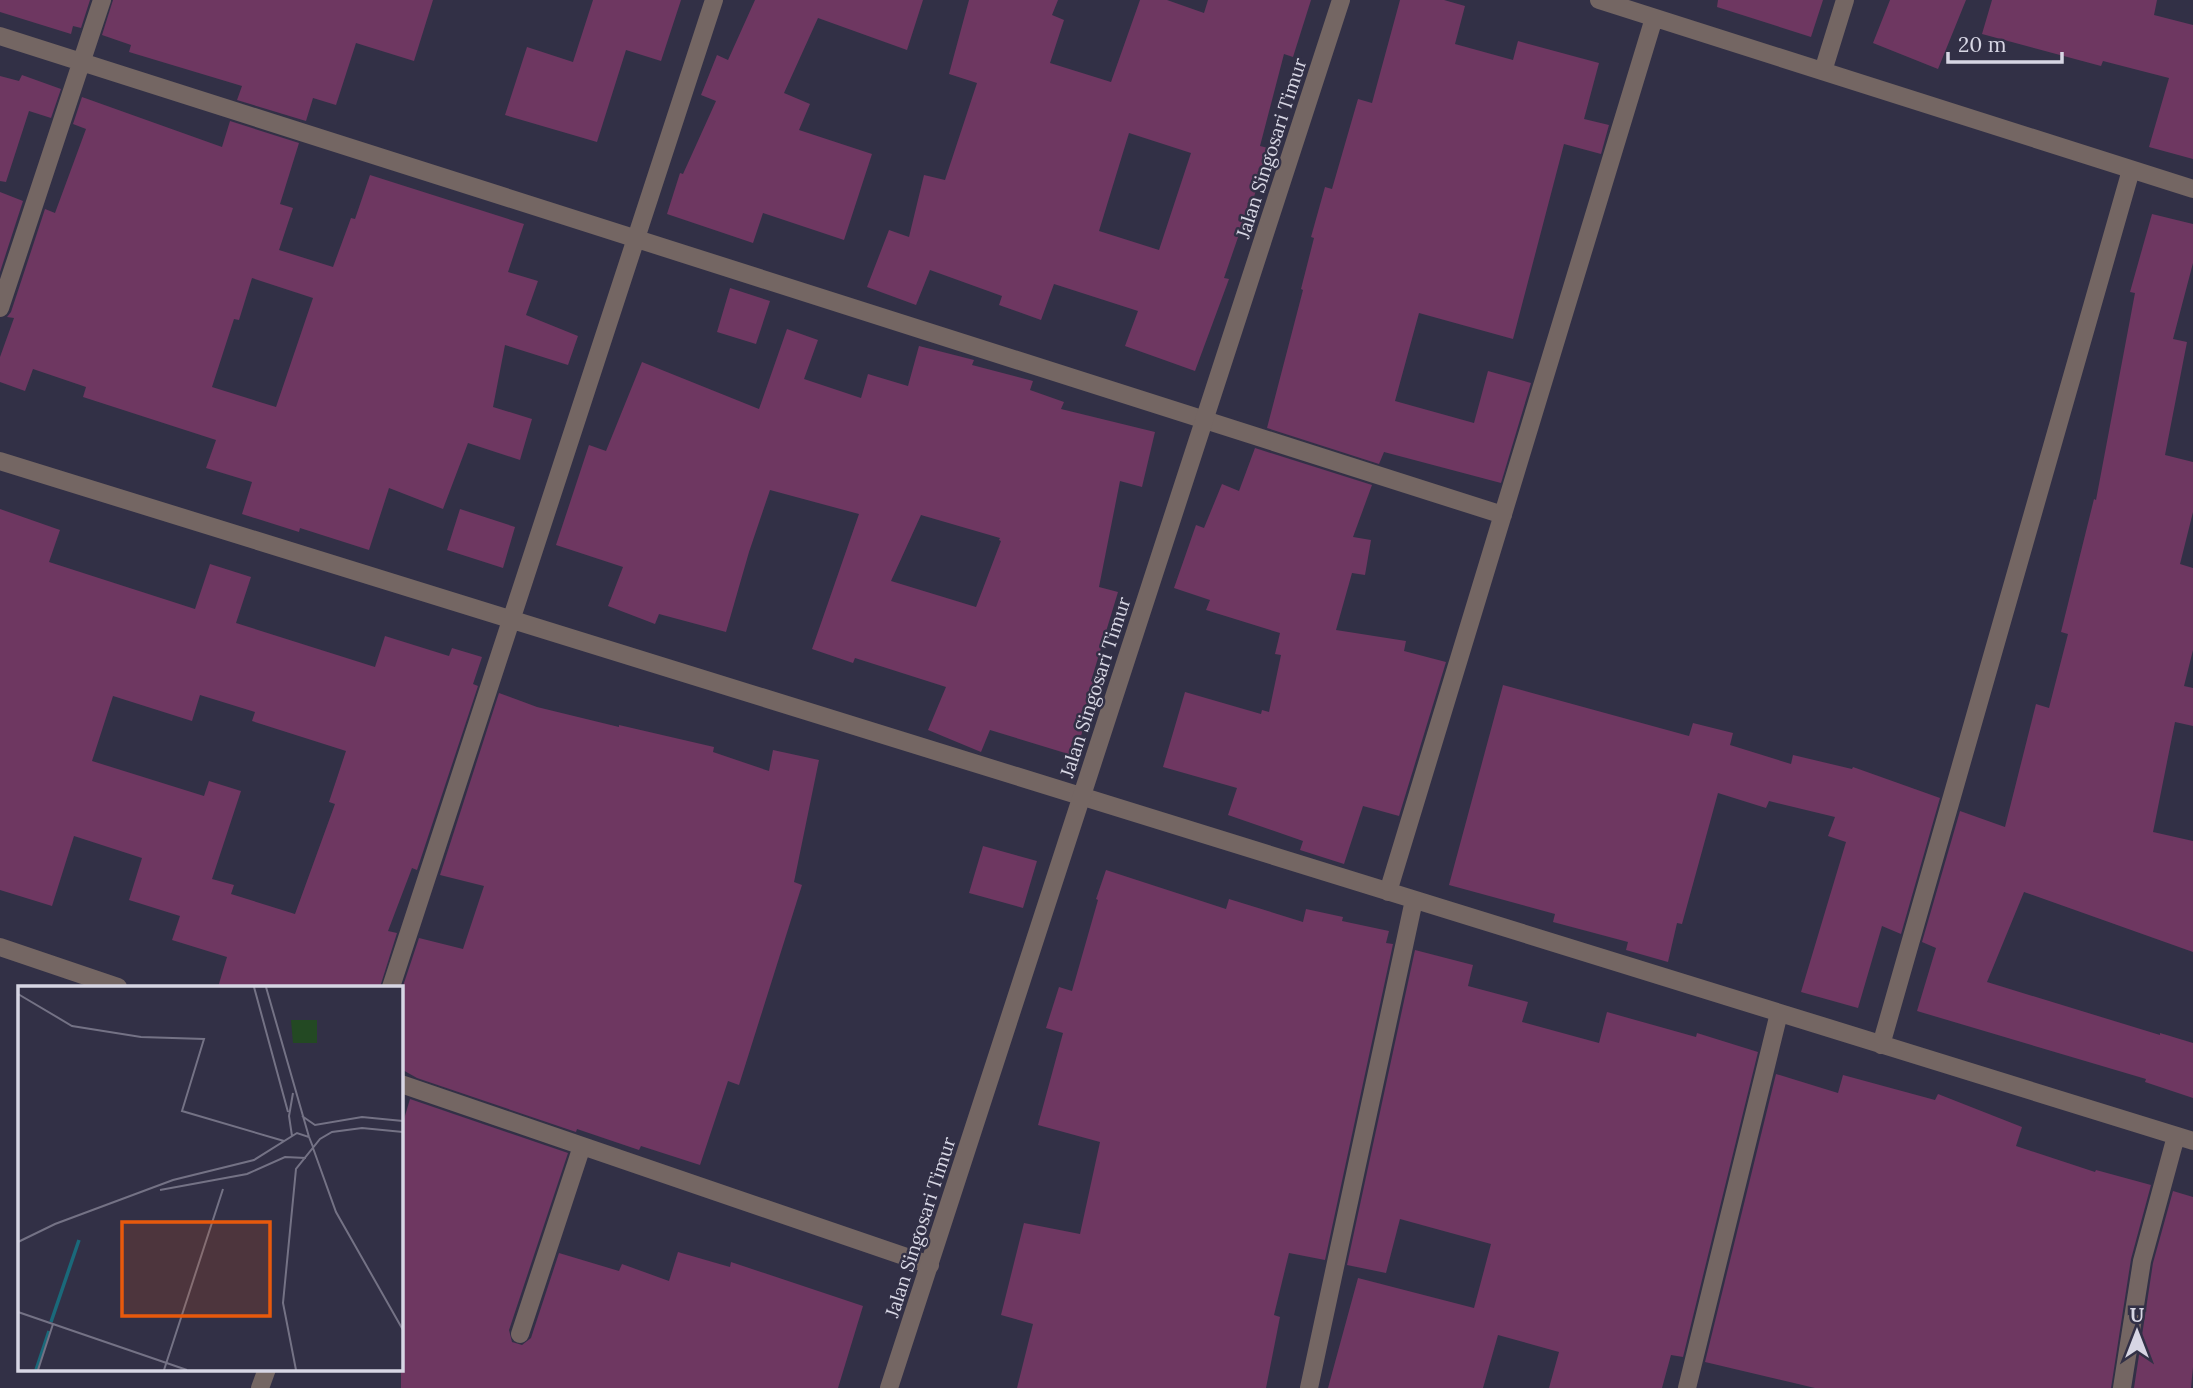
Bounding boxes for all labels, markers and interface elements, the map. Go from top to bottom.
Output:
scale bar [1948,21,2062,65]
text: 20 m [1958,31,2007,58]
street label: Jalan Singosari Timur [1230,54,1312,242]
street label: Jalan Singosari Timur [1054,593,1136,781]
inset map [18,986,402,1370]
street label: Jalan Singosari Timur [879,1133,961,1321]
north arrow [2102,1297,2172,1367]
text: U [2130,1303,2144,1327]

